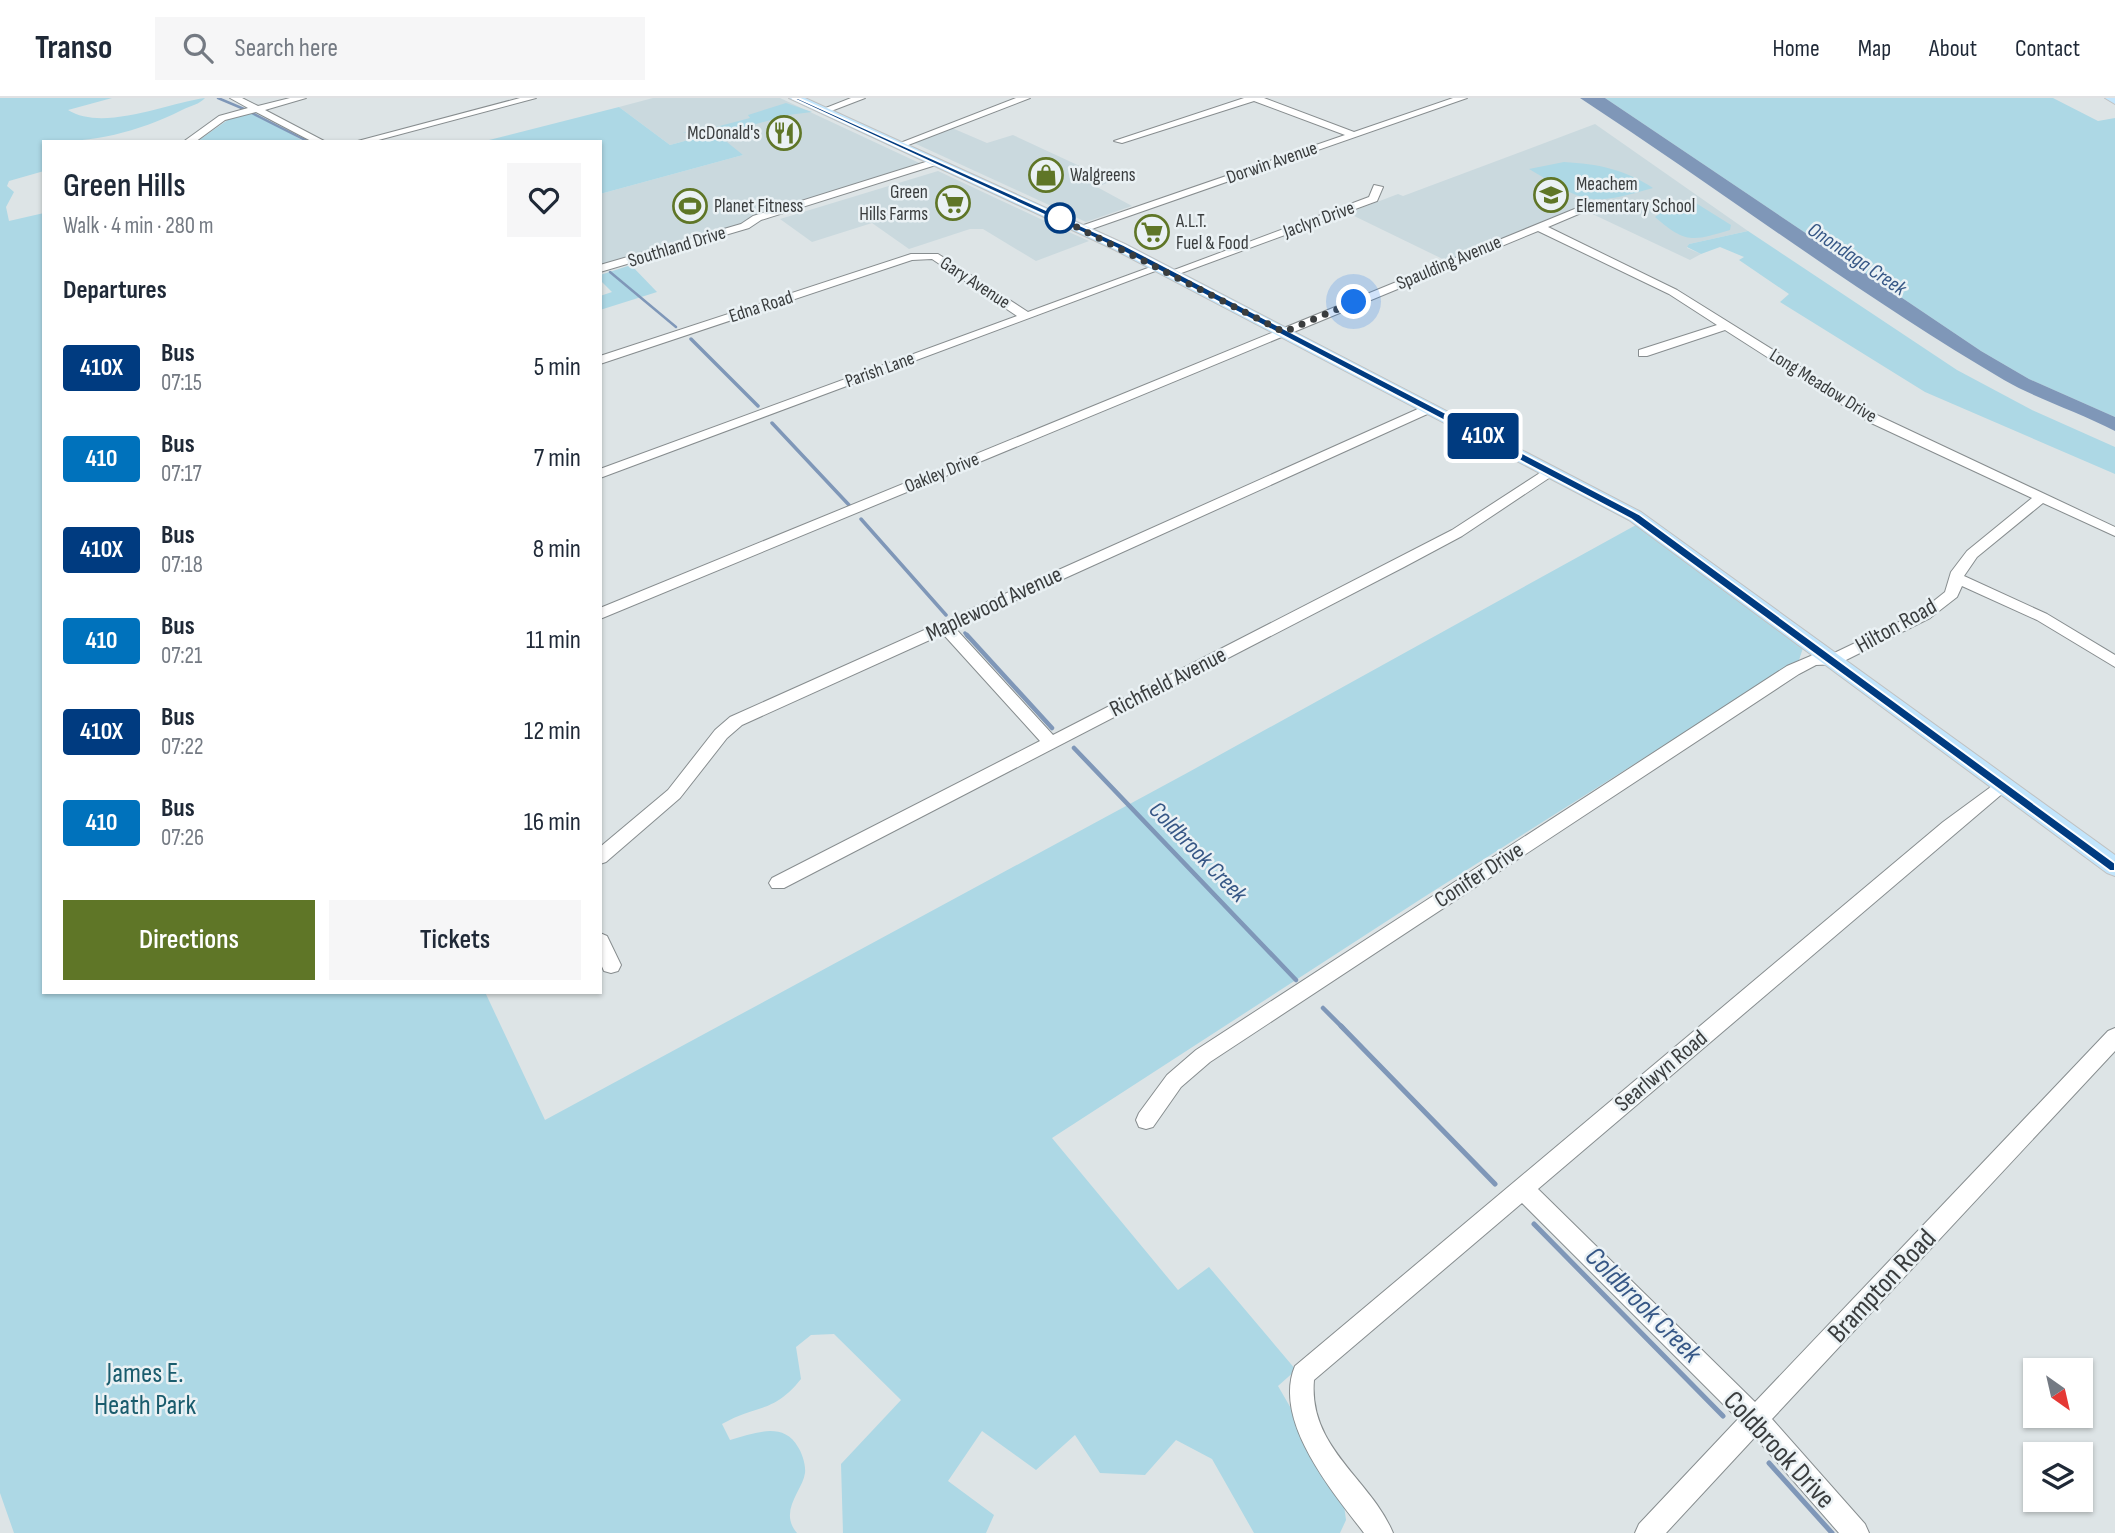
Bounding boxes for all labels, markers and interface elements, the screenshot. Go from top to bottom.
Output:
search box [155,17,645,80]
text: Transo [35,28,113,68]
icon: search [179,29,217,67]
text: Search here [235,33,338,64]
text: Home [1772,34,1820,63]
text: Map [1858,34,1891,63]
text: About [1929,34,1977,63]
text: Contact [2015,34,2080,63]
restaurant icon: McDonald's [765,114,803,152]
place label: McDonald's [687,122,760,145]
street label: Dorwin Avenue [1223,137,1321,189]
shop icon: Walgreens [1027,156,1065,194]
button: heart [507,163,581,237]
place label: Walgreens [1070,164,1136,187]
text: Green Hills [63,166,186,206]
place label: Meachem Elementary School [1576,173,1695,218]
school or university icon: Meachem Elementary School [1532,176,1570,214]
place label: Green Hills Farms [859,181,928,226]
supermarket icon: Green Hills Farms [934,184,972,222]
sports icon: Planet Fitness [671,187,709,225]
place label: Planet Fitness [714,195,804,218]
street label: Jaclyn Drive [1279,197,1358,244]
unlabelled marker [1045,203,1075,233]
place label: A.L.T. Fuel & Food [1175,210,1249,255]
text: Walk · 4 min · 280 m [63,212,213,240]
supermarket icon: A.L.T. Fuel & Food [1133,213,1171,251]
water label: Onondaga Creek [1803,217,1912,302]
street label: Southland Drive [625,221,729,273]
street label: Spaulding Avenue [1393,231,1505,295]
street label: Gary Avenue [936,252,1014,314]
text: Departures [63,275,167,306]
your location [1336,284,1371,319]
street label: Edna Road [726,286,796,328]
text: Bus [161,338,195,369]
street label: Long Meadow Drive [1765,344,1881,428]
street label: Parish Lane [842,347,918,393]
text: 5 min [534,352,581,383]
text: 410X [80,353,123,382]
text: 07:15 [161,369,202,397]
line badge: 410X [1434,413,1532,459]
text: 410X [1462,421,1504,450]
text: Bus [161,429,195,460]
text: 7 min [534,443,581,474]
text: 410 [85,444,118,473]
street label: Oakley Drive [901,448,983,498]
text: 07:17 [161,460,202,488]
text: Bus [161,520,195,551]
text: 8 min [533,534,581,565]
text: 410X [80,535,123,564]
text: 07:18 [161,551,203,579]
street label: Maplewood Avenue [922,560,1066,648]
street label: Hilton Road [1851,592,1941,660]
text: Bus [161,611,195,642]
text: 11 min [526,625,581,656]
text: 410 [85,626,118,655]
street label: Richfield Avenue [1105,641,1231,723]
text: 07:21 [161,642,202,670]
text: Bus [161,702,195,733]
text: 12 min [524,716,581,747]
text: 410X [80,717,123,746]
text: 07:22 [161,733,204,761]
text: Bus [161,793,195,824]
water label: Coldbrook Creek [1143,796,1254,909]
text: 16 min [524,807,581,838]
text: 410 [85,808,118,837]
text: 07:26 [161,824,204,852]
street label: Conifer Drive [1429,836,1529,914]
button: Directions [63,900,315,980]
button: Tickets [329,900,581,980]
street label: Searlwyn Road [1609,1024,1713,1118]
street label: Brampton Road [1821,1222,1943,1350]
water label: Coldbrook Creek [1578,1240,1709,1371]
park label: James E. Heath Park [94,1357,196,1422]
north arrow [2023,1358,2093,1428]
map controls [2023,1358,2093,1512]
street label: Coldbrook Drive [1716,1385,1842,1515]
button: layers [2023,1442,2093,1512]

